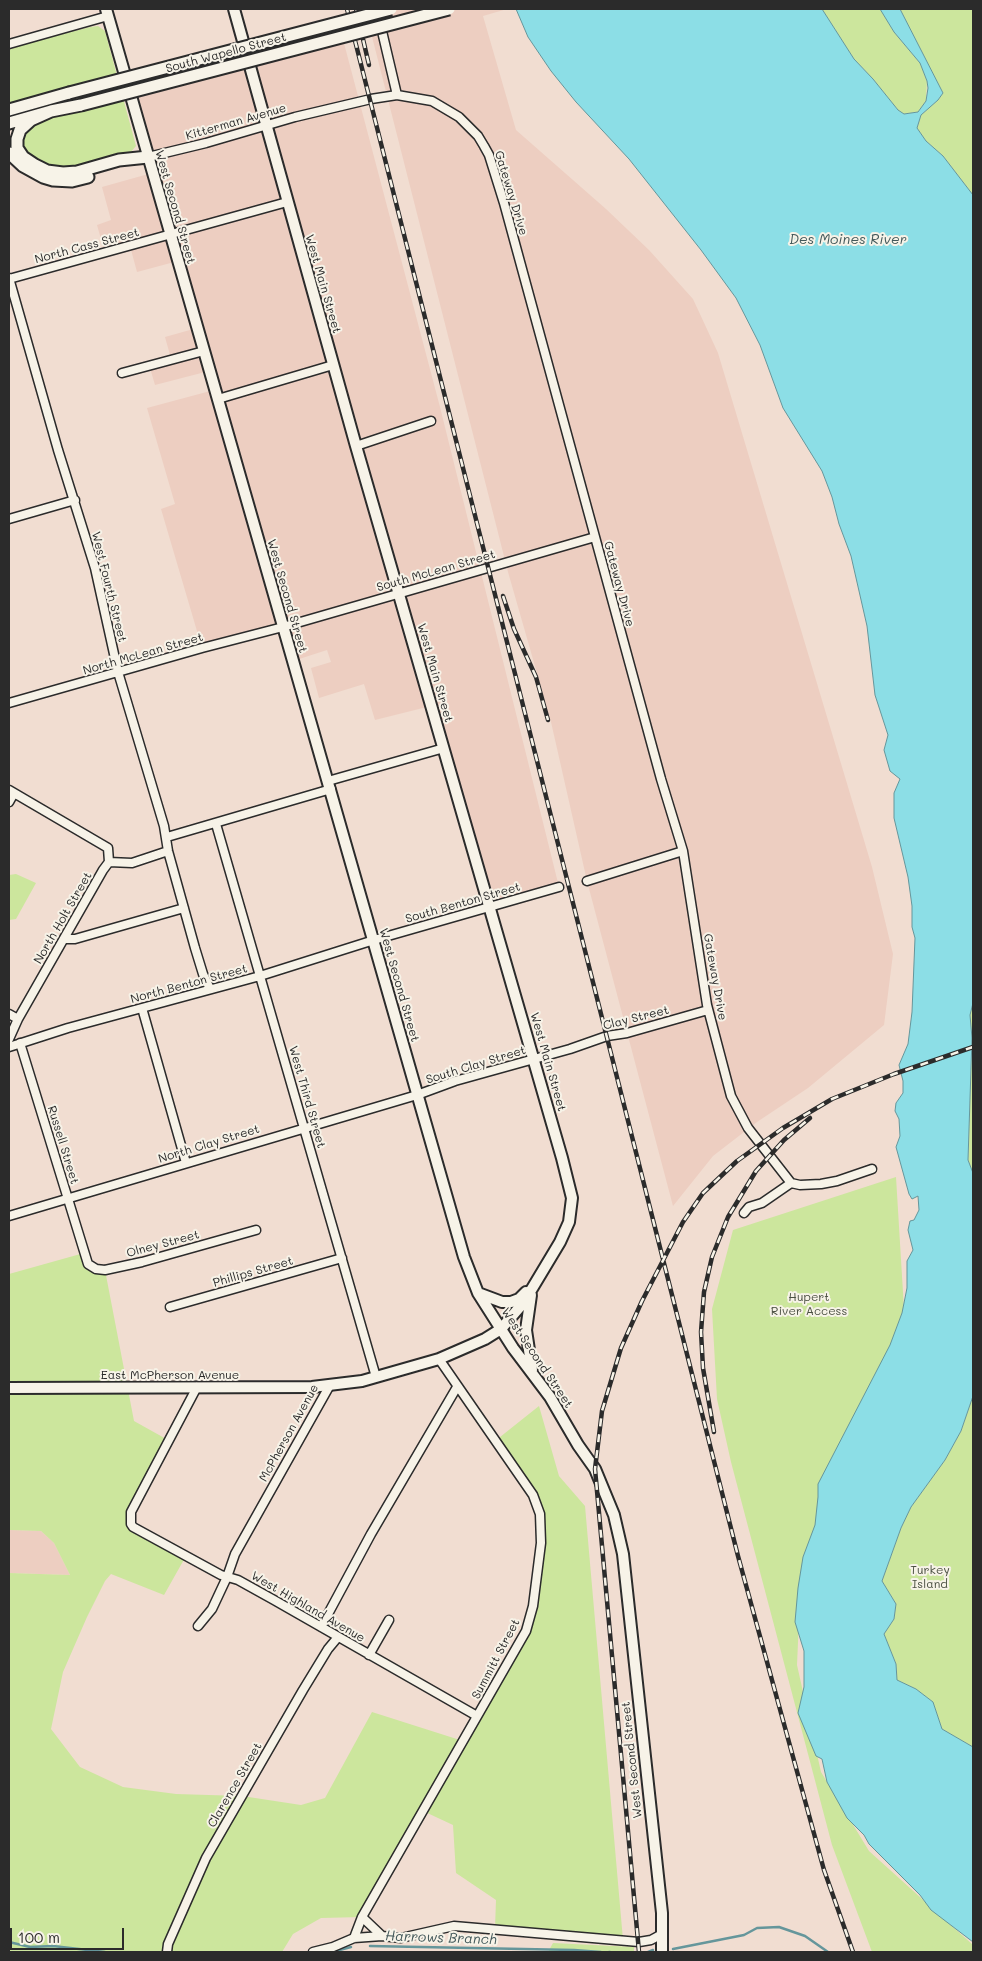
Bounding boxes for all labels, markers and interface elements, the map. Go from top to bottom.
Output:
street label: South Wapello Street [164,30,288,76]
street label: Kitterman Avenue [184,101,288,143]
street label: West Second Street [152,149,198,265]
street label: Gateway Drive [491,149,531,237]
street label: North Cass Street [33,225,141,267]
water label: Des Moines River [789,232,907,248]
street label: West Main Street [302,233,344,335]
street label: West Fourth Street [88,530,130,644]
street label: West Second Street [264,538,310,654]
street label: Gateway Drive [601,540,637,628]
street label: South McLean Street [375,547,497,595]
street label: West Main Street [414,622,456,724]
street label: North McLean Street [81,630,205,678]
street label: North Holt Street [31,869,95,967]
street label: South Benton Street [404,880,522,926]
street label: West Second Street [376,927,422,1043]
street label: Gateway Drive [700,933,730,1021]
street label: North Benton Street [129,961,249,1007]
street label: Clay Street [602,1003,670,1033]
street label: West Main Street [527,1011,569,1113]
street label: South Clay Street [424,1043,528,1087]
street label: West Third Street [286,1044,328,1150]
street label: Russell Street [44,1104,82,1186]
street label: North Clay Street [157,1122,261,1166]
street label: Olney Street [125,1227,201,1261]
street label: Phillips Street [211,1254,295,1290]
park label: Hupert River Access [771,1290,847,1318]
street label: West Second Street [498,1305,576,1411]
street label: East McPherson Avenue [101,1368,239,1382]
street label: McPherson Avenue [256,1382,322,1484]
park label: Turkey Island [910,1563,950,1591]
street label: West Highland Avenue [249,1569,367,1645]
street label: Summitt Street [469,1616,523,1702]
street label: West Second Street [619,1701,645,1819]
street label: Clarence Street [205,1740,265,1830]
scale bar [12,1918,126,1950]
text: 100 m [18,1927,60,1947]
water label: Harrows Branch [385,1928,497,1948]

